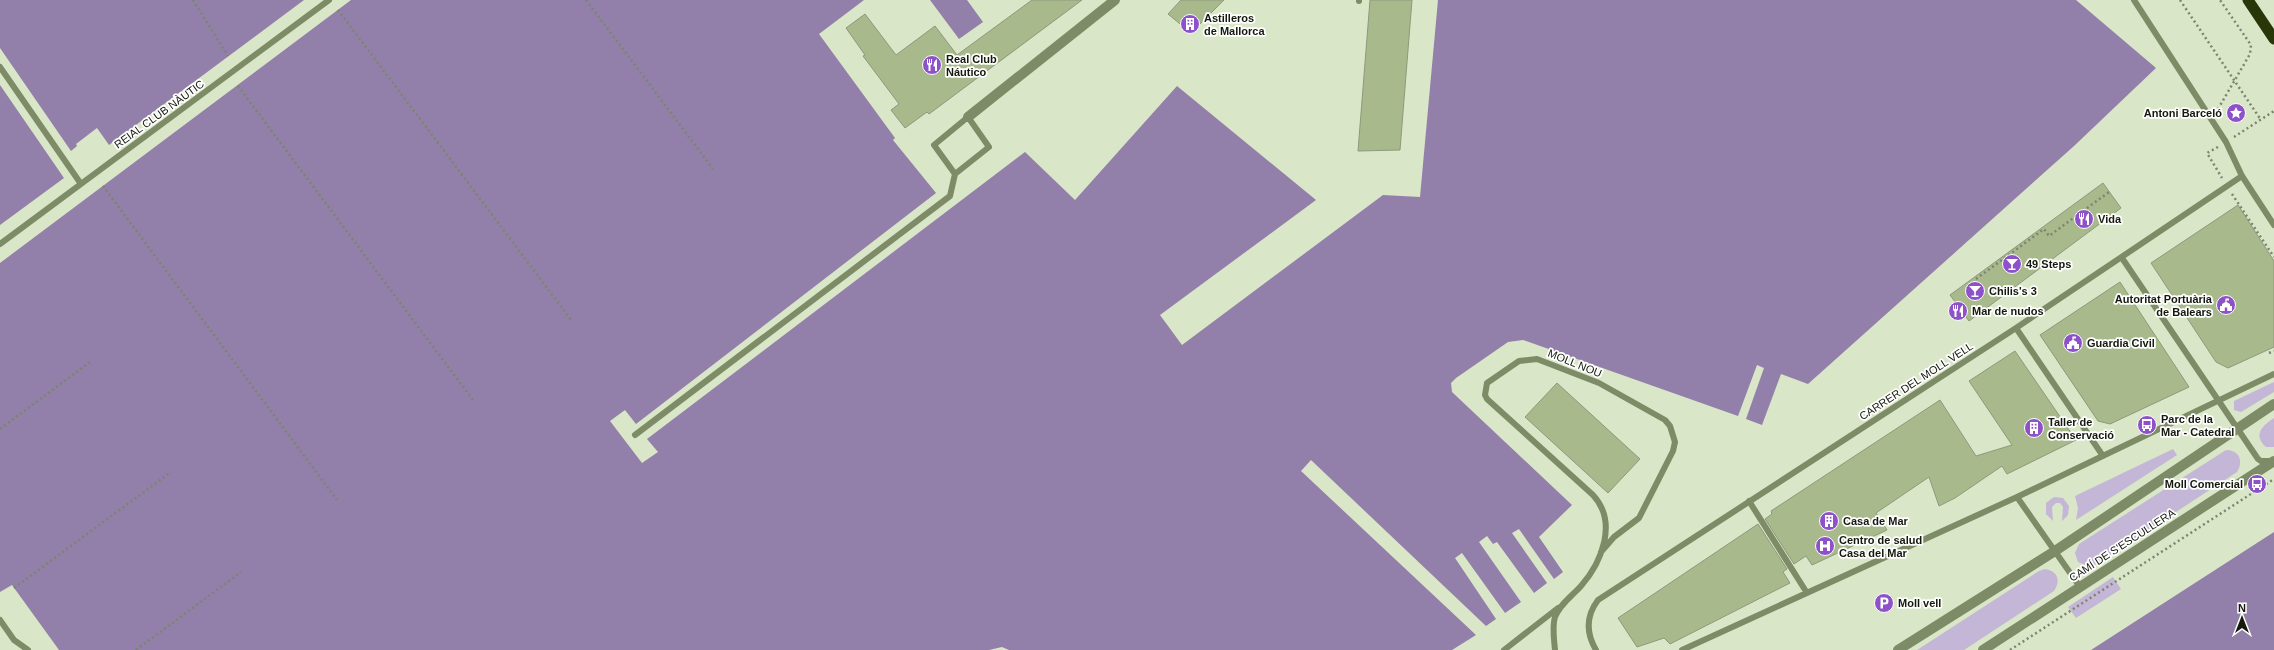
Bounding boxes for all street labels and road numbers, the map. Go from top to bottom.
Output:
street label: REIAL CLUB NÀUTIC [112,77,206,151]
street label: CARRER DEL MOLL VELL [1857,340,1975,422]
street label: MOLL NOU [1546,347,1604,379]
street label: CAMÍ DE S'ESCULLERA [2067,506,2178,584]

